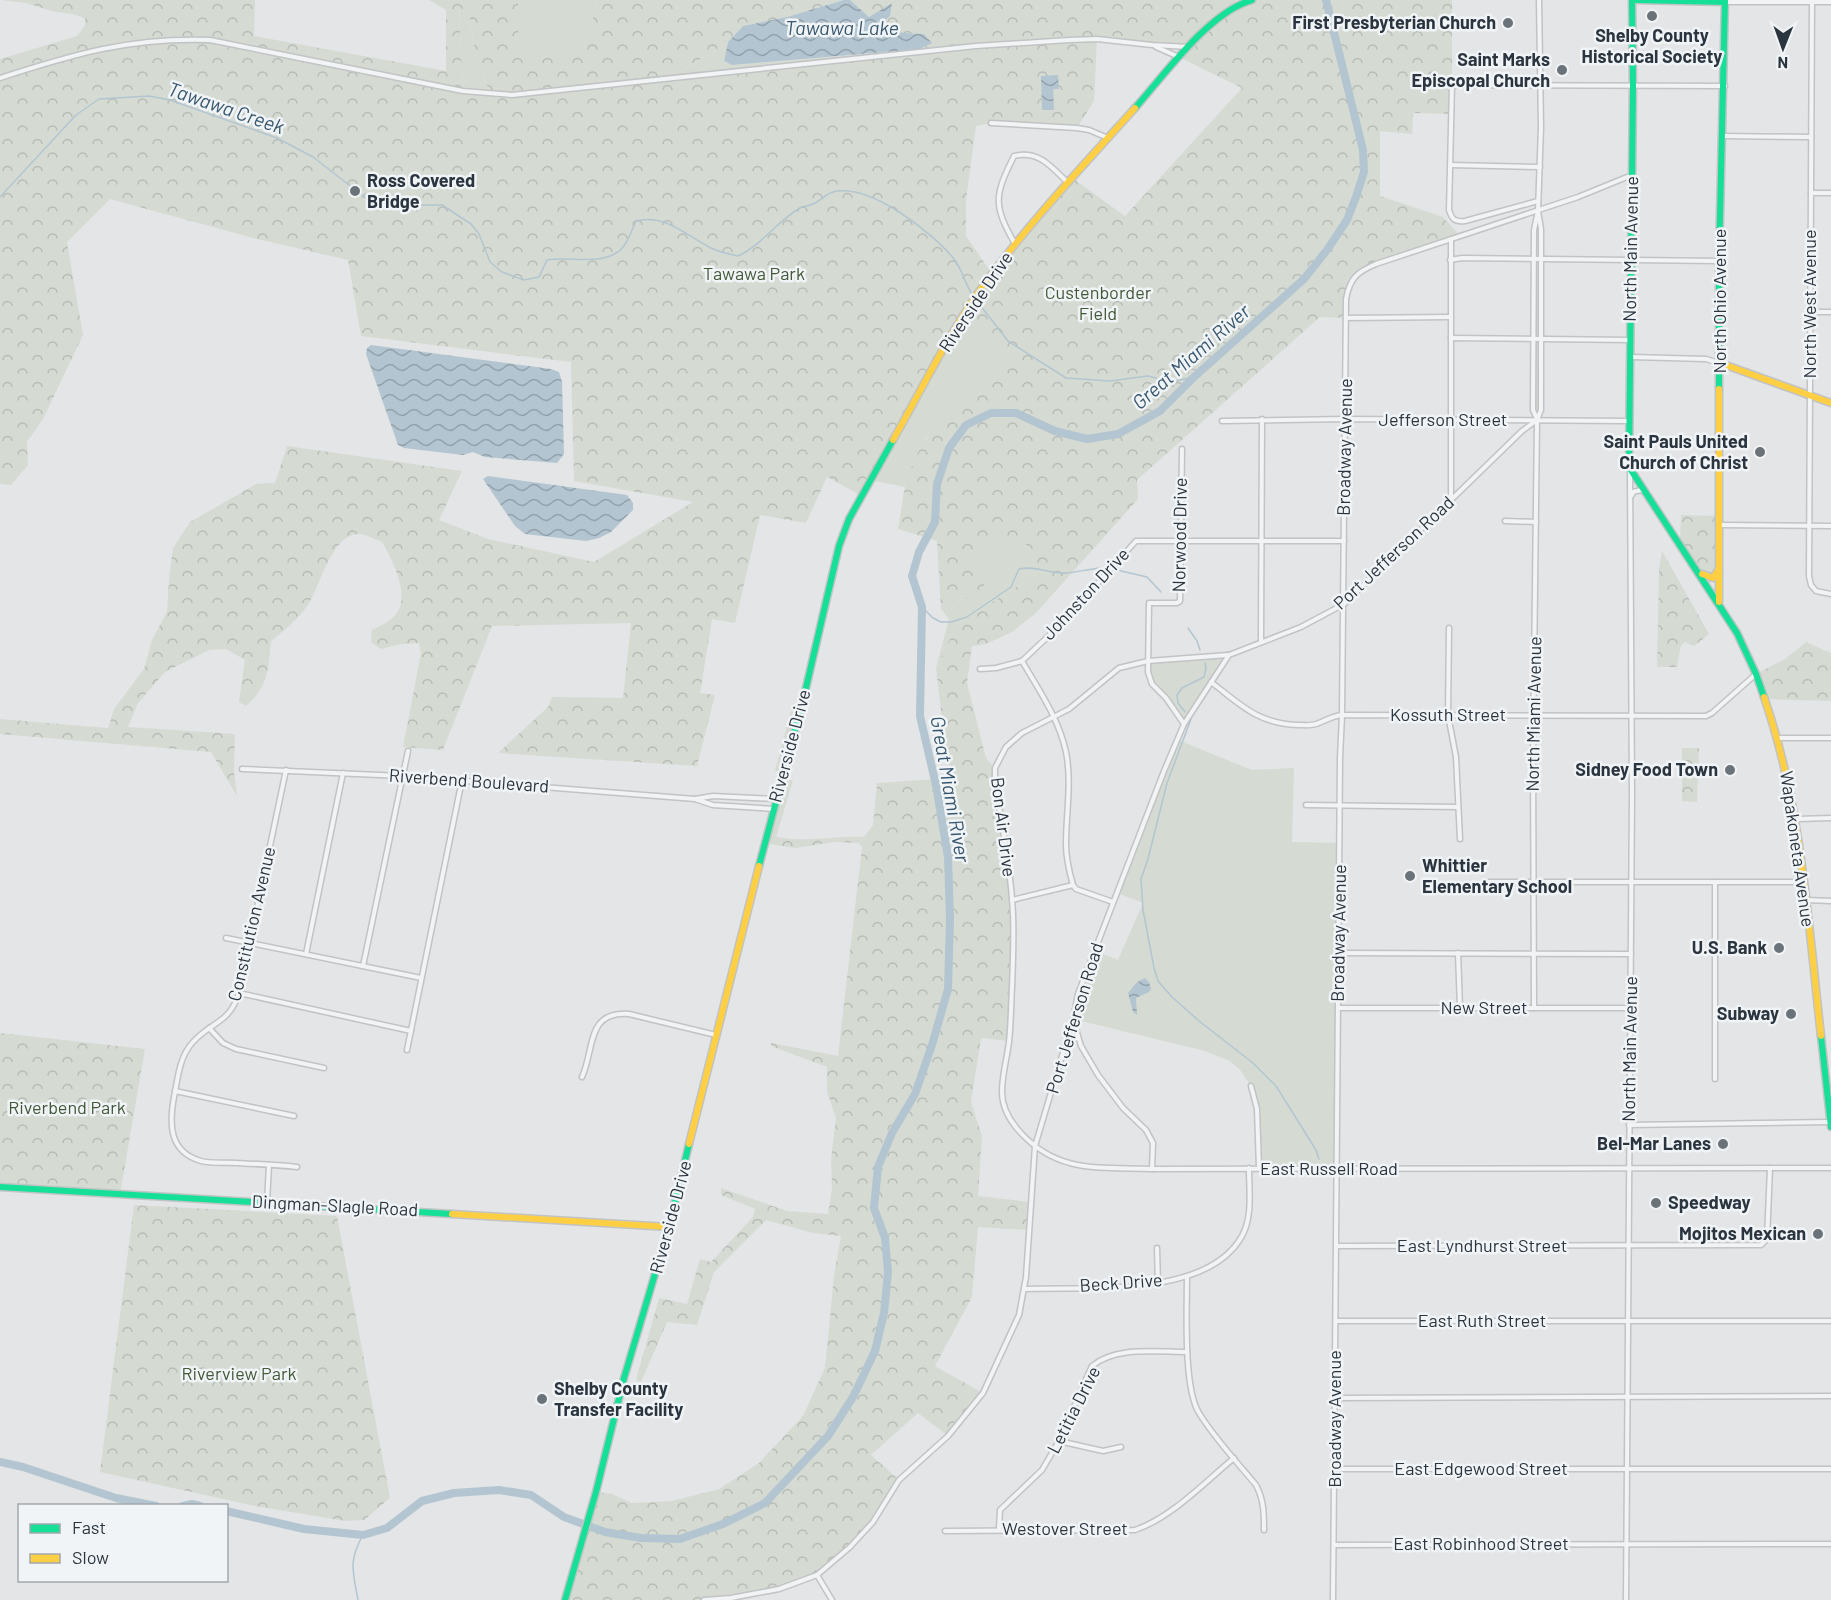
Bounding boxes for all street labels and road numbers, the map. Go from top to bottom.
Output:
street label: North Main Avenue [1618,176,1642,322]
street label: North Ohio Avenue [1708,229,1730,373]
street label: North West Avenue [1798,230,1820,379]
street label: Riverside Drive [934,247,1017,356]
street label: Broadway Avenue [1332,378,1356,516]
street label: Jefferson Street [1379,408,1507,430]
street label: Norwood Drive [1167,477,1191,593]
street label: Port Jefferson Road [1329,491,1458,614]
street label: Johnston Drive [1037,543,1133,644]
street label: North Miami Avenue [1521,636,1545,792]
street label: Riverside Drive [763,687,815,805]
street label: Kossuth Street [1390,703,1506,725]
street label: Riverbend Boulevard [388,763,550,797]
street label: Wapakoneta Avenue [1776,769,1820,928]
street label: Bon Air Drive [987,776,1021,878]
street label: Constitution Avenue [223,844,279,1003]
street label: Broadway Avenue [1326,864,1350,1002]
street label: Port Jefferson Road [1041,940,1107,1096]
street label: North Main Avenue [1617,976,1641,1122]
street label: New Street [1440,996,1528,1018]
street label: East Russell Road [1260,1157,1398,1179]
street label: Riverside Drive [644,1158,696,1276]
street label: Dingman-Slagle Road [251,1190,419,1220]
street label: East Lyndhurst Street [1397,1234,1567,1256]
street label: Beck Drive [1079,1268,1163,1296]
street label: East Ruth Street [1418,1309,1546,1331]
street label: Broadway Avenue [1323,1350,1345,1488]
street label: Letitia Drive [1042,1362,1104,1457]
street label: East Edgewood Street [1394,1457,1568,1479]
street label: Westover Street [1002,1517,1128,1539]
street label: East Robinhood Street [1393,1532,1569,1554]

